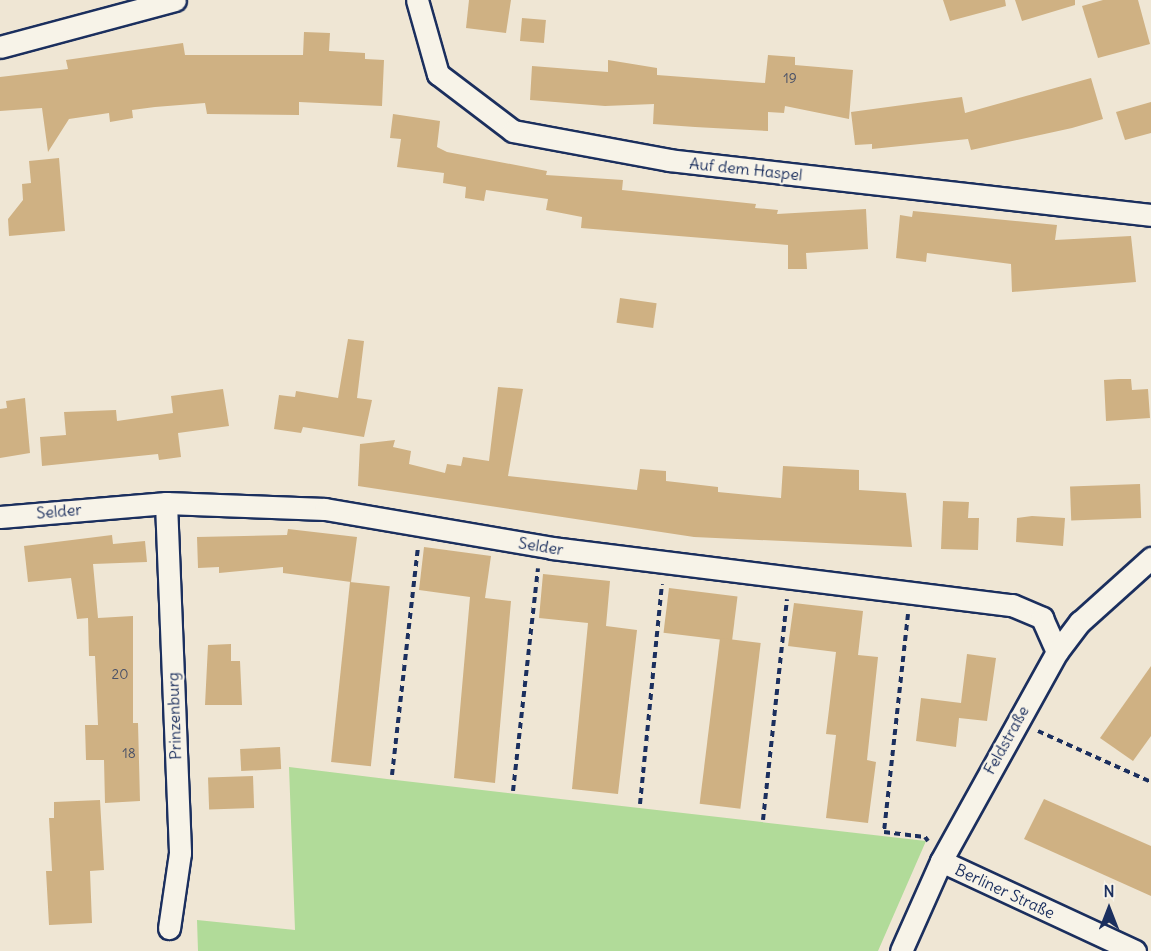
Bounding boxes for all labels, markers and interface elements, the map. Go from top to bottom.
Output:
house number: 19 [783,70,797,86]
street label: Auf dem Haspel [688,154,804,184]
street label: Selder [35,499,83,523]
street label: Selder [517,533,565,559]
house number: 20 [112,666,128,682]
street label: Prinzenburg [163,672,185,760]
street label: Feldstraße [979,702,1033,778]
house number: 18 [122,745,136,761]
street label: Berliner Straße [952,860,1058,922]
north arrow [1079,879,1139,939]
text: N [1103,881,1115,901]

